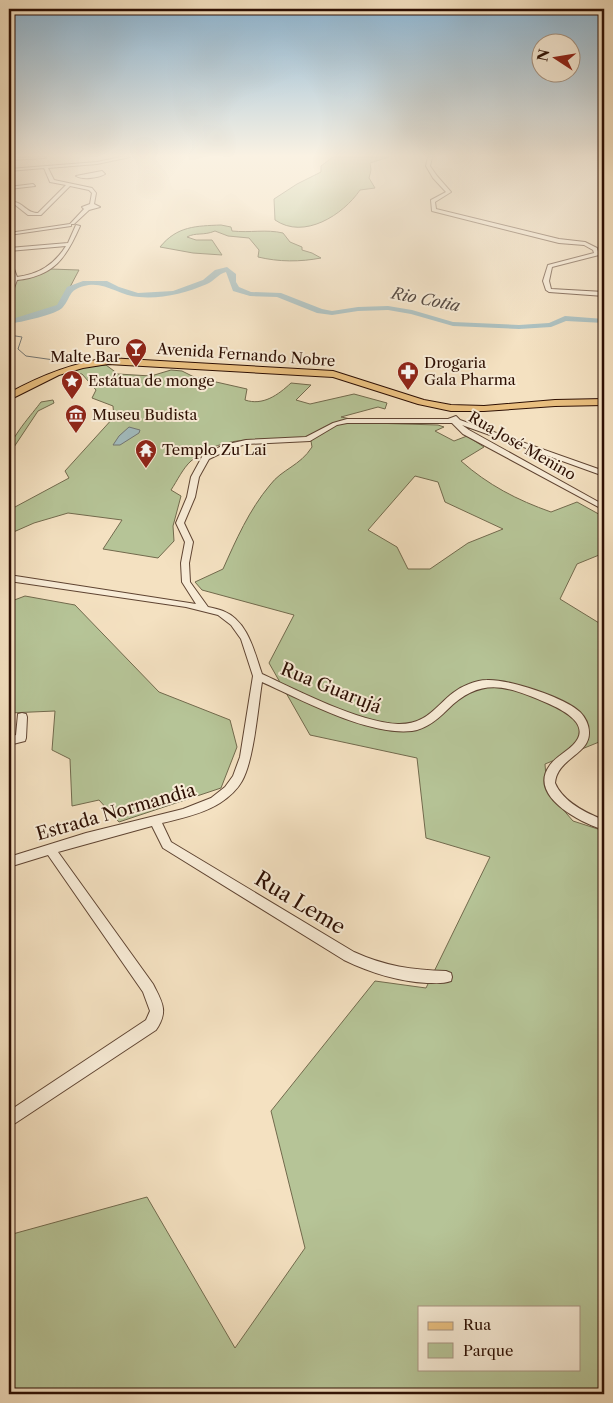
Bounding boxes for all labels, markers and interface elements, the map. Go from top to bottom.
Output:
north arrow [530,32,580,82]
text: N [533,47,553,63]
water label: Rio Cotia [388,282,462,316]
place label: Puro Malte Bar [50,330,121,366]
bar icon: Puro Malte Bar [124,337,148,368]
street label: Avenida Fernando Nobre [155,339,336,370]
place label: Drogaria Gala Pharma [424,353,516,389]
pharmacy icon: Drogaria Gala Pharma [396,360,420,391]
place icon: Estátua de monge [60,369,84,400]
place label: Estátua de monge [88,371,215,390]
museum icon: Museu Budista [64,403,88,434]
place label: Museu Budista [92,405,197,424]
street label: Rua José Menino [465,407,579,484]
temple icon: Templo Zu Lai [134,438,158,469]
place label: Templo Zu Lai [162,440,267,459]
street label: Rua Guarujá [277,658,385,718]
street label: Estrada Normandia [34,779,199,845]
street label: Rua Leme [250,866,350,939]
legend [418,1306,580,1370]
text: Rua [463,1315,491,1334]
text: Parque [463,1341,513,1360]

